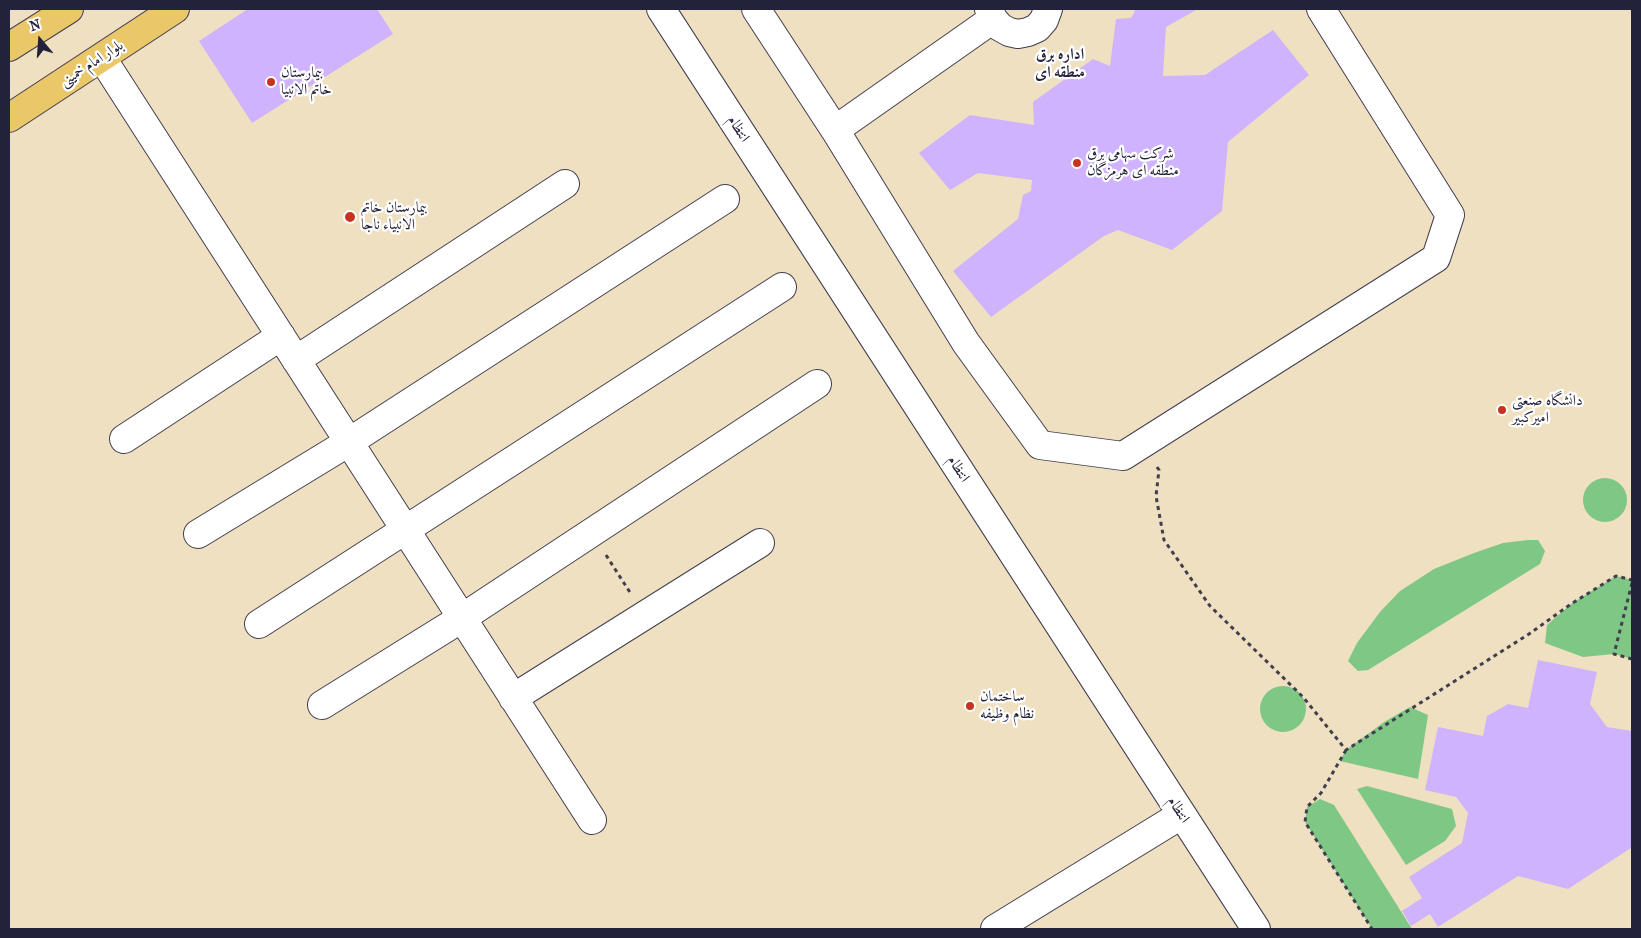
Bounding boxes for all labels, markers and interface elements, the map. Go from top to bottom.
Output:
north arrow [15,15,65,65]
text: N [28,16,43,35]
street label: بلوار امام خمینی [57,37,127,91]
district label: اداره برق منطقه ای [1035,45,1085,83]
place label: بیمارستان خاتم الانبیا [281,64,332,99]
marker: بیمارستان خاتم الانبیا [265,76,277,88]
street label: انتظام [723,112,753,146]
place label: شرکت سهامی برق منطقه ای هرمزگان [1087,145,1179,180]
marker: شرکت سهامی برق منطقه ای هرمزگان [1071,157,1083,169]
place label: بیمارستان خاتم الانبیاء ناجا [361,199,427,234]
marker: بیمارستان خاتم الانبیاء ناجا [343,210,357,224]
place label: دانشگاه صنعتی امیرکبیر [1512,392,1583,427]
marker: دانشگاه صنعتی امیرکبیر [1496,404,1508,416]
street label: انتظام [943,452,973,486]
place label: ساختمان نظام وظیفه [980,688,1034,723]
marker: ساختمان نظام وظیفه [964,700,976,712]
street label: انتظام [1163,793,1193,827]

